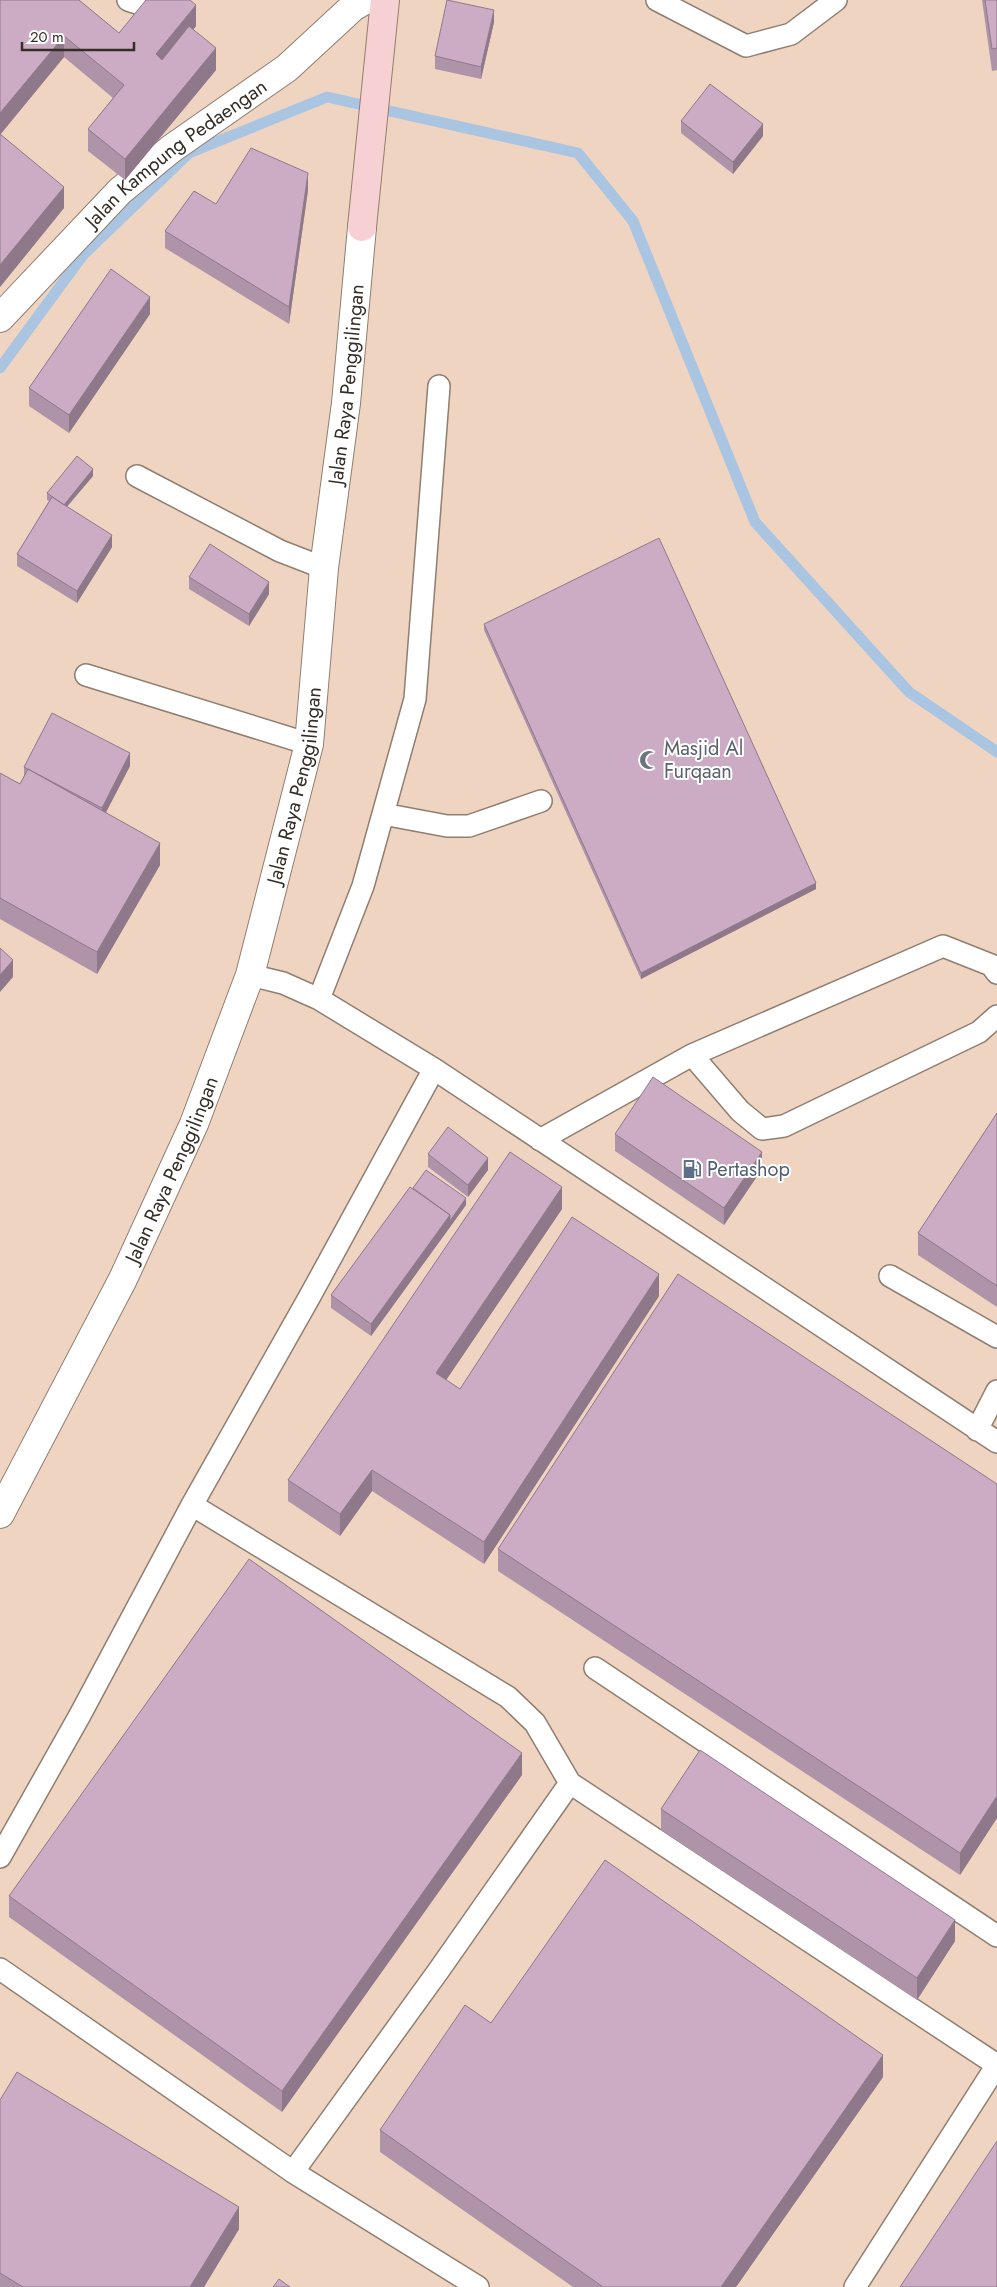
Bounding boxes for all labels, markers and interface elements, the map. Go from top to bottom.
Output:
scale bar [22,20,135,52]
text: 20 m [30,26,64,48]
street label: Jalan Kampung Pedaengan [76,72,273,237]
street label: Jalan Raya Penggilingan [321,283,372,489]
street label: Jalan Raya Penggilingan [259,686,329,890]
place label: Masjid Al Furqaan [664,734,743,786]
mosque icon: Masjid Al Furqaan [638,749,660,771]
street label: Jalan Raya Penggilingan [117,1072,226,1271]
place label: Pertashop [707,1155,790,1184]
fuel station icon: Pertashop [681,1158,703,1180]

